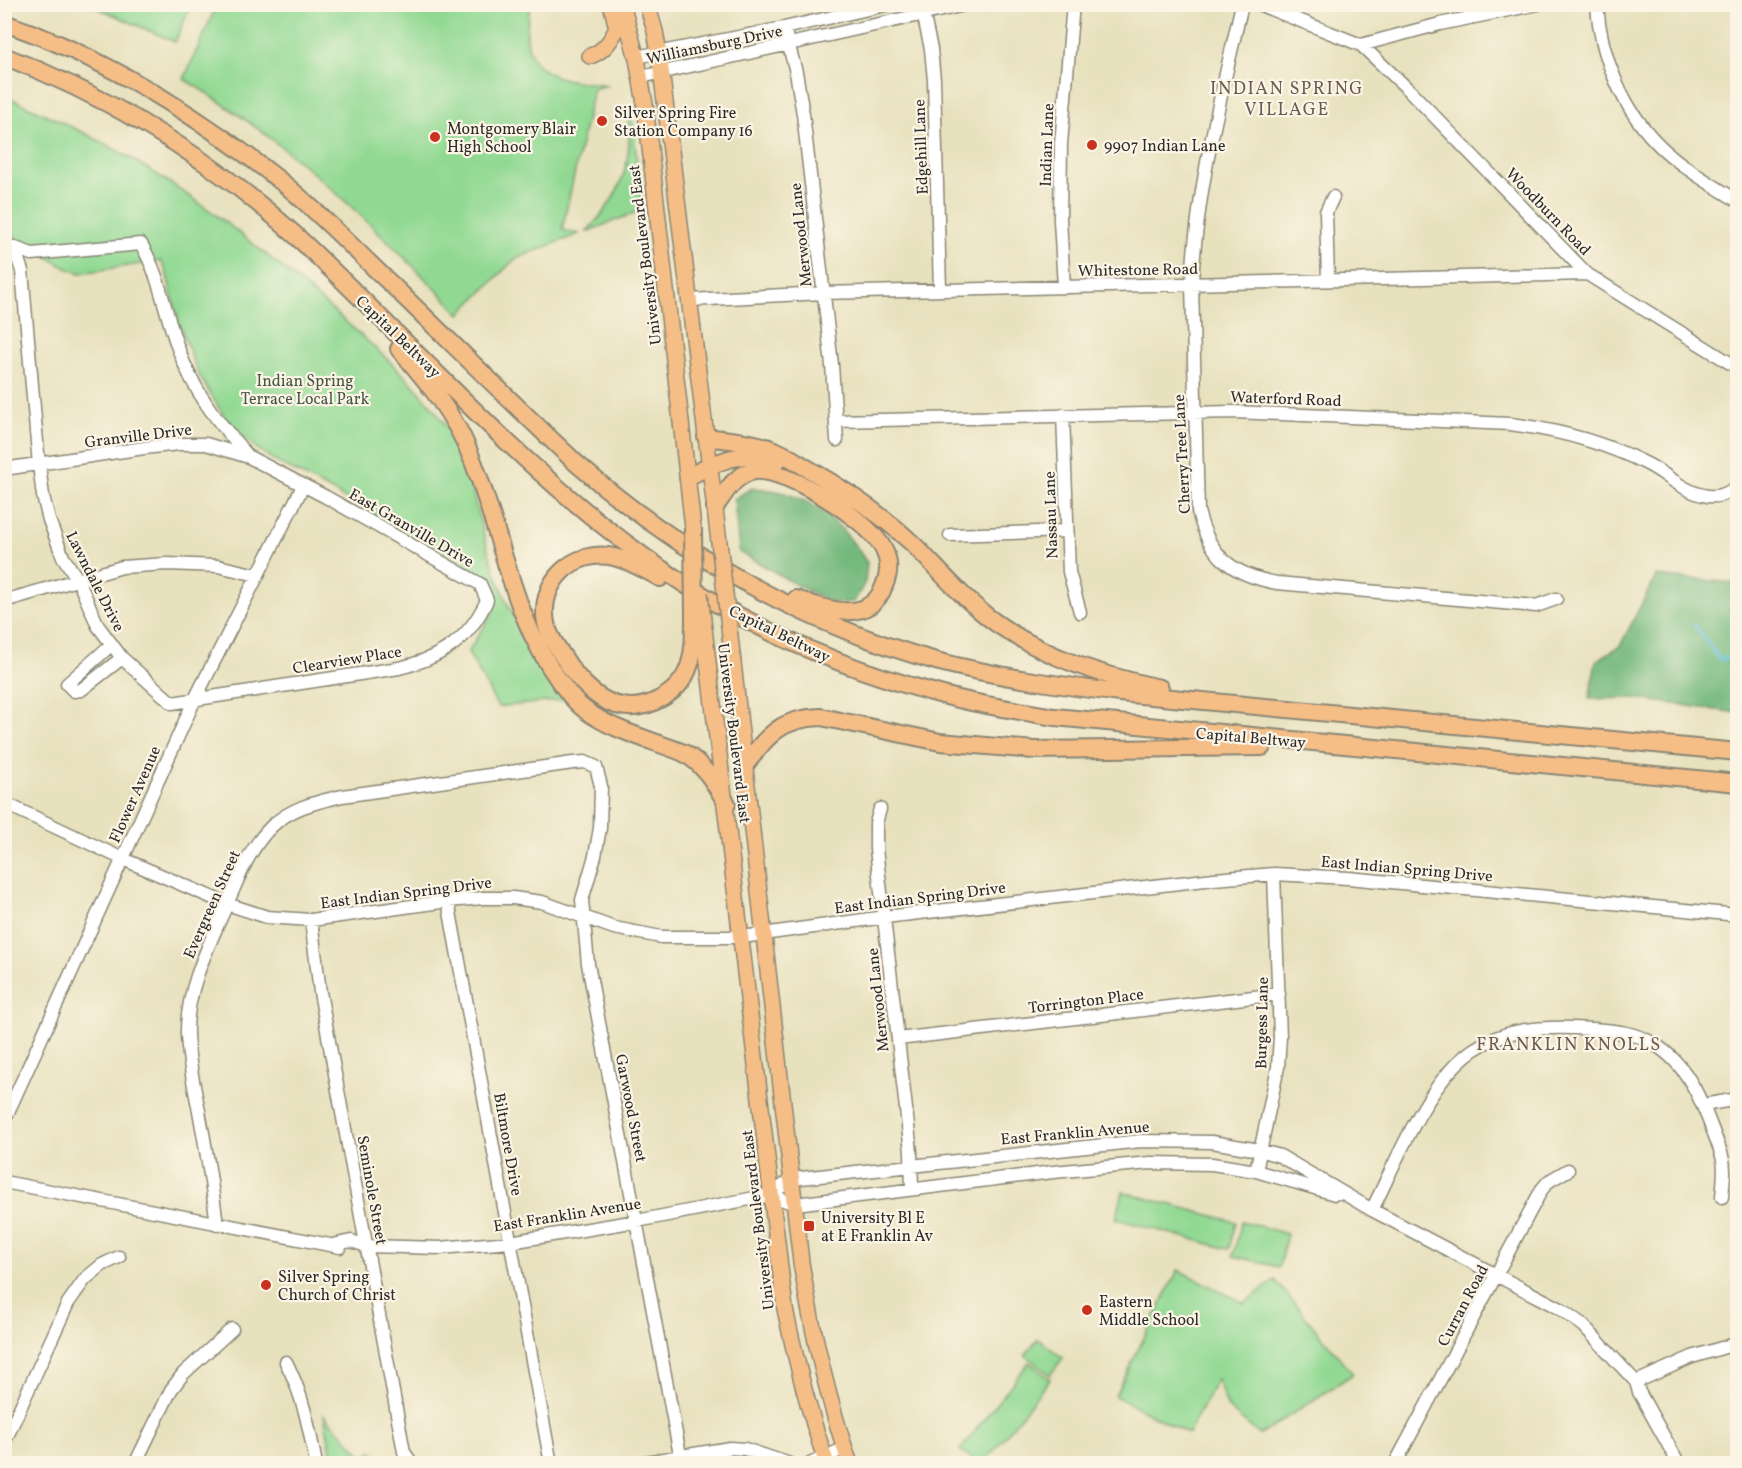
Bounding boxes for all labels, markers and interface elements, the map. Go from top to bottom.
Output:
street label: Williamsburg Drive [644,21,785,71]
district label: INDIAN SPRING VILLAGE [1210,77,1364,123]
street label: Edgehill Lane [909,99,935,195]
place label: Silver Spring Fire Station Company 16 [614,103,753,143]
street label: Indian Lane [1036,103,1060,187]
marker: Silver Spring Fire Station Company 16 [595,114,609,128]
place label: Montgomery Blair High School [447,119,576,159]
marker: Montgomery Blair High School [428,130,442,144]
place label: 9907 Indian Lane [1104,136,1226,158]
marker: 9907 Indian Lane [1085,138,1099,152]
street label: University Boulevard East [624,163,668,346]
street label: Woodburn Road [1500,164,1595,261]
street label: Merwood Lane [786,182,818,288]
street label: Whitestone Road [1078,259,1198,283]
street label: Capital Beltway [350,291,445,384]
park label: Indian Spring Terrace Local Park [241,371,369,411]
street label: Waterford Road [1230,387,1342,413]
street label: Cherry Tree Lane [1169,394,1197,514]
street label: Granville Drive [83,419,193,454]
street label: Nassau Lane [1039,471,1065,559]
street label: East Granville Drive [344,484,478,574]
street label: Lawndale Drive [59,528,129,636]
street label: Capital Beltway [725,601,834,669]
street label: Clearview Place [291,642,403,680]
street label: University Boulevard East [711,642,755,825]
street label: Capital Beltway [1195,723,1307,755]
street label: Flower Avenue [105,743,167,847]
street label: Evergreen Street [179,847,247,963]
street label: East Indian Spring Drive [1320,852,1494,888]
street label: East Indian Spring Drive [319,873,493,915]
street label: East Indian Spring Drive [833,878,1007,920]
street label: Merwood Lane [863,947,895,1053]
street label: Burgess Lane [1251,977,1275,1069]
street label: Torrington Place [1027,984,1145,1020]
district label: FRANKLIN KNOLLS [1476,1033,1662,1058]
street label: Garwood Street [609,1052,651,1165]
street label: Biltmore Drive [487,1091,527,1198]
street label: East Franklin Avenue [1000,1117,1151,1151]
street label: University Boulevard East [737,1128,781,1311]
street label: Seminole Street [351,1134,392,1247]
street label: East Franklin Avenue [492,1193,643,1239]
place label: University Bl E at E Franklin Av [821,1208,933,1248]
marker: University Bl E at E Franklin Av [802,1219,816,1233]
street label: Curran Road [1433,1261,1495,1351]
place label: Silver Spring Church of Christ [278,1267,396,1307]
marker: Silver Spring Church of Christ [259,1278,273,1292]
place label: Eastern Middle School [1099,1292,1199,1332]
marker: Eastern Middle School [1080,1303,1094,1317]

